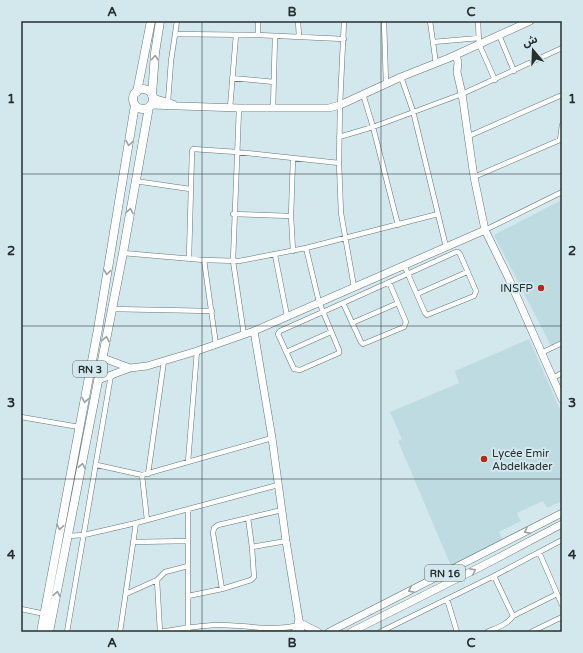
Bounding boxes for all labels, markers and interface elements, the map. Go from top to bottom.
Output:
text: A [107,4,117,20]
text: B [287,4,297,20]
text: C [466,4,476,20]
north arrow [513,30,553,70]
text: ش [521,32,539,50]
one-way arrow [150,55,159,61]
text: 1 [7,91,15,107]
text: 1 [568,91,576,107]
one-way arrow [125,140,134,146]
one-way arrow [126,208,134,214]
text: 2 [7,243,15,259]
text: 2 [568,243,576,259]
one-way arrow [104,268,112,275]
place label: INSFP [500,282,533,295]
marker: INSFP [536,283,546,293]
one-way arrow [101,335,110,342]
road number: RN 3 [73,361,107,377]
text: 3 [7,395,15,411]
text: 3 [568,395,576,411]
one-way arrow [81,396,89,403]
place label: Lycée Emir Abdelkader [492,447,553,473]
marker: Lycée Emir Abdelkader [479,454,489,464]
one-way arrow [77,463,85,469]
one-way arrow [57,524,65,530]
one-way arrow [524,526,531,534]
text: 4 [7,547,16,563]
text: 4 [568,547,577,563]
road number: RN 16 [425,565,465,581]
one-way arrow [469,568,477,575]
one-way arrow [408,585,416,593]
one-way arrow [52,591,60,597]
text: A [107,635,117,651]
text: B [287,635,297,651]
text: C [466,635,476,651]

